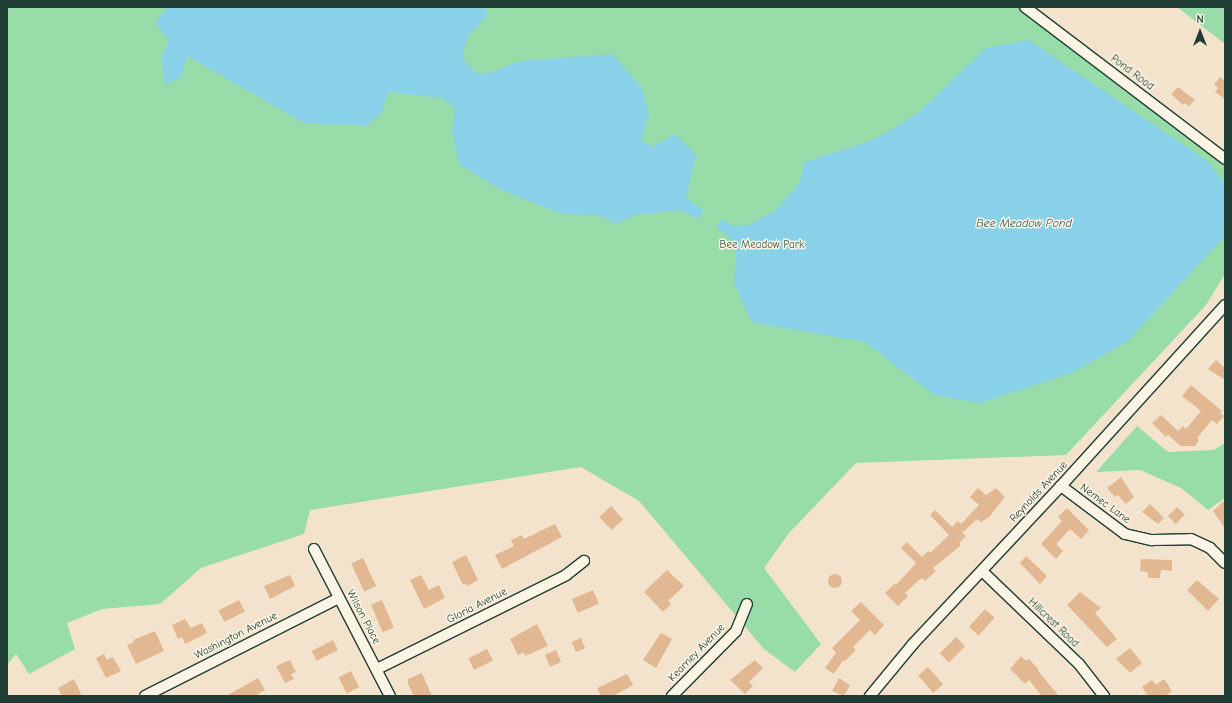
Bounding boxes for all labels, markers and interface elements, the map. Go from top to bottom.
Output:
north arrow [1180,12,1220,52]
text: N [1196,13,1204,26]
street label: Pond Road [1108,52,1156,94]
water label: Bee Meadow Pond [976,217,1072,231]
park label: Bee Meadow Park [720,238,804,252]
street label: Reynolds Avenue [1007,459,1071,525]
street label: Nemec Lane [1077,481,1133,527]
street label: Gloria Avenue [445,585,509,627]
street label: Wilson Place [343,588,383,646]
street label: Hillcrest Road [1025,596,1081,650]
street label: Washington Avenue [192,609,280,663]
street label: Kearney Avenue [666,621,728,685]

